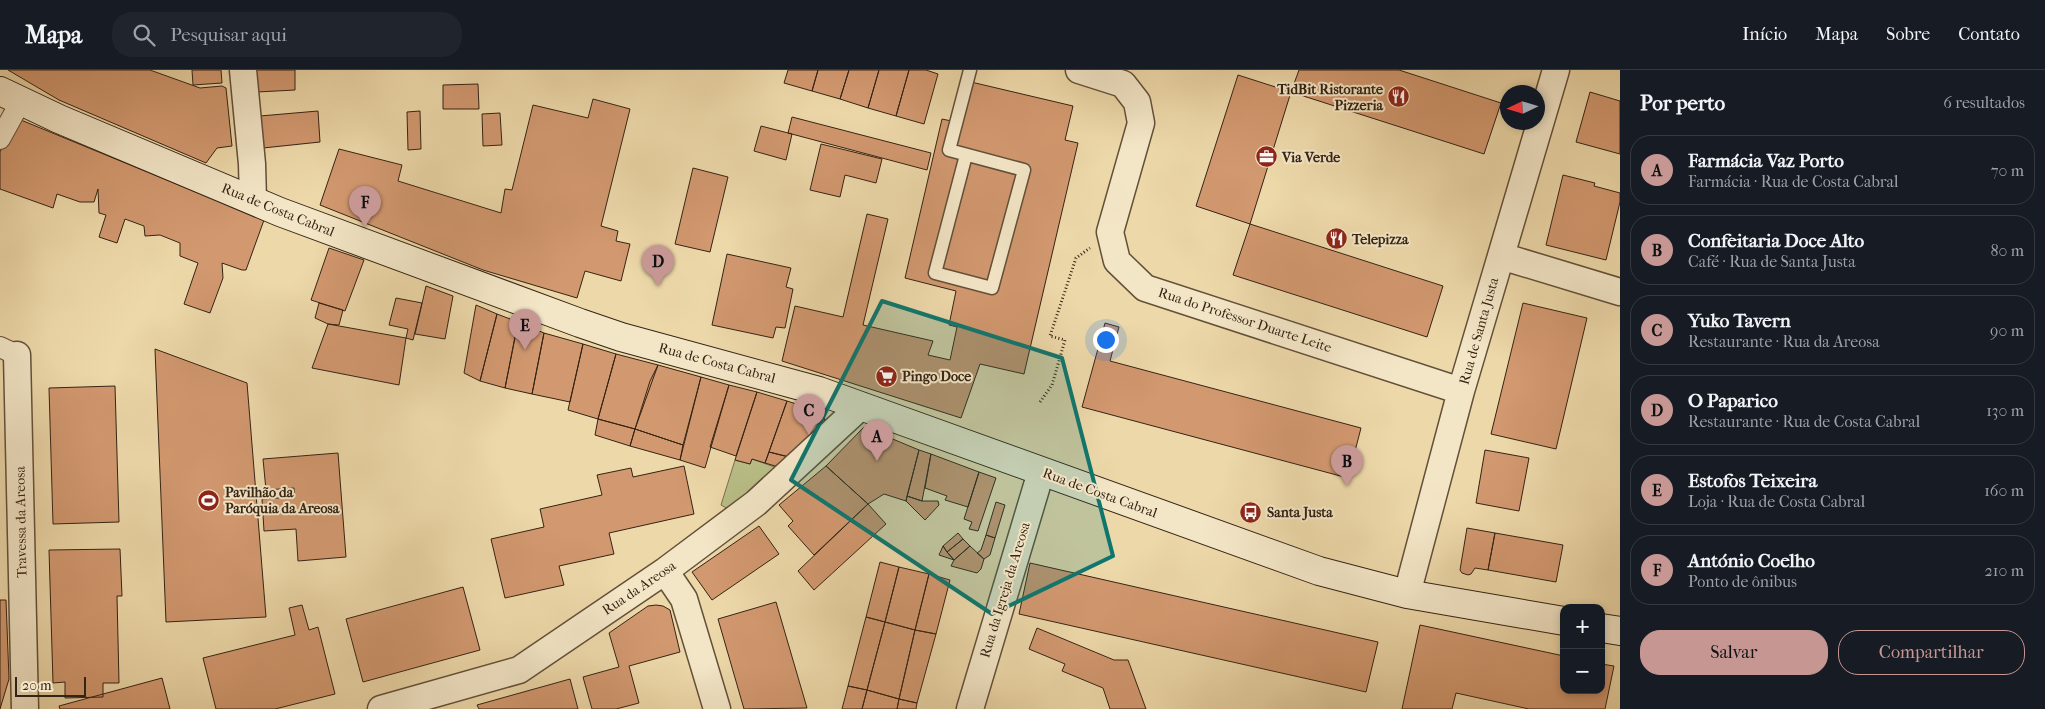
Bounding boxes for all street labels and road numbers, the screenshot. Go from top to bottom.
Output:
street label: Rua de Costa Cabral [219,180,337,240]
street label: Rua de Santa Justa [1456,275,1503,387]
street label: Rua do Professor Duarte Leite [1156,284,1334,356]
street label: Rua de Costa Cabral [657,339,778,387]
street label: Rua de Costa Cabral [1040,464,1160,522]
street label: Travessa da Areosa [12,465,30,578]
street label: Rua da Igreja da Areosa [976,520,1034,660]
street label: Rua da Areosa [599,557,679,619]

